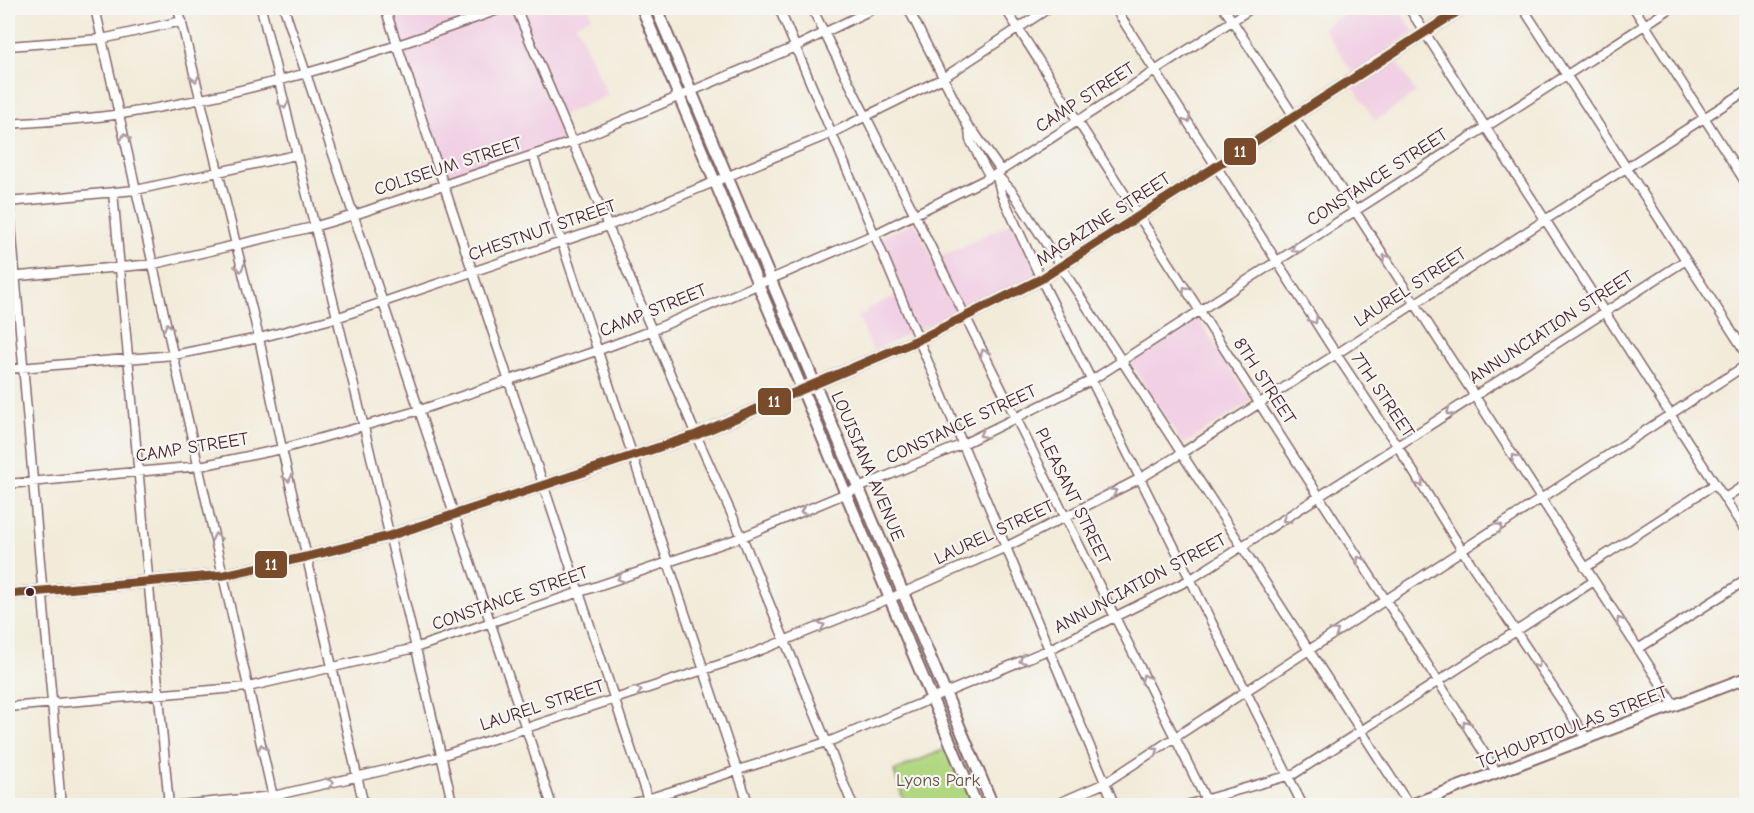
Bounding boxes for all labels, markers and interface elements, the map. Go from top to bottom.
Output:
street label: CAMP STREET [1032,57,1139,137]
one-way arrow [188,73,201,83]
one-way arrow [277,100,290,110]
one-way arrow [1180,112,1191,123]
street label: CONSTANCE STREET [1303,124,1452,231]
one-way arrow [119,132,132,142]
street label: COLISEUM STREET [372,132,525,200]
line badge: 11 [1223,137,1257,166]
text: 11 [1234,143,1246,161]
street label: MAGAZINE STREET [1032,168,1175,271]
street label: CHESTNUT STREET [465,195,619,266]
one-way arrow [1291,242,1301,254]
street label: LAUREL STREET [1350,243,1471,332]
one-way arrow [1382,254,1394,264]
one-way arrow [233,262,246,272]
street label: ANNUNCIATION STREET [1465,266,1638,389]
street label: CAMP STREET [596,279,710,342]
one-way arrow [1181,286,1193,296]
one-way arrow [1306,313,1317,324]
one-way arrow [162,322,175,332]
street label: 8TH STREET [1229,334,1301,429]
one-way arrow [980,348,991,359]
street label: 7TH STREET [1346,349,1419,442]
street label: CONSTANCE STREET [883,380,1040,469]
line badge: 11 [757,387,792,416]
street label: LOUISIANA AVENUE [826,388,909,544]
text: 11 [768,393,780,411]
one-way arrow [1446,405,1456,417]
street label: PLEASANT STREET [1030,425,1115,568]
one-way arrow [978,427,989,439]
street label: CAMP STREET [134,428,251,467]
one-way arrow [1511,453,1522,464]
one-way arrow [281,473,294,483]
one-way arrow [1413,477,1425,487]
one-way arrow [1107,488,1118,500]
street label: LAUREL STREET [931,495,1058,569]
one-way arrow [799,504,810,516]
one-way arrow [1282,511,1293,522]
one-way arrow [1492,523,1503,534]
street label: ANNUNCIATION STREET [1050,529,1231,638]
one-way arrow [210,533,223,543]
line badge: 11 [254,550,288,579]
text: 11 [265,556,277,574]
one-way arrow [1356,556,1367,567]
street label: CONSTANCE STREET [429,562,592,635]
one-way arrow [616,571,627,584]
unlabelled marker [24,586,36,598]
one-way arrow [1617,617,1628,628]
one-way arrow [815,621,826,633]
one-way arrow [1329,628,1339,640]
one-way arrow [1018,653,1029,665]
one-way arrow [1530,658,1541,669]
one-way arrow [1141,673,1153,684]
street label: LAUREL STREET [477,675,608,735]
street label: TCHOUPITOULAS STREET [1474,681,1671,774]
one-way arrow [632,686,643,699]
one-way arrow [1462,719,1473,730]
one-way arrow [256,744,269,754]
one-way arrow [1148,747,1159,758]
park label: Lyons Park [896,770,980,791]
one-way arrow [325,777,335,790]

